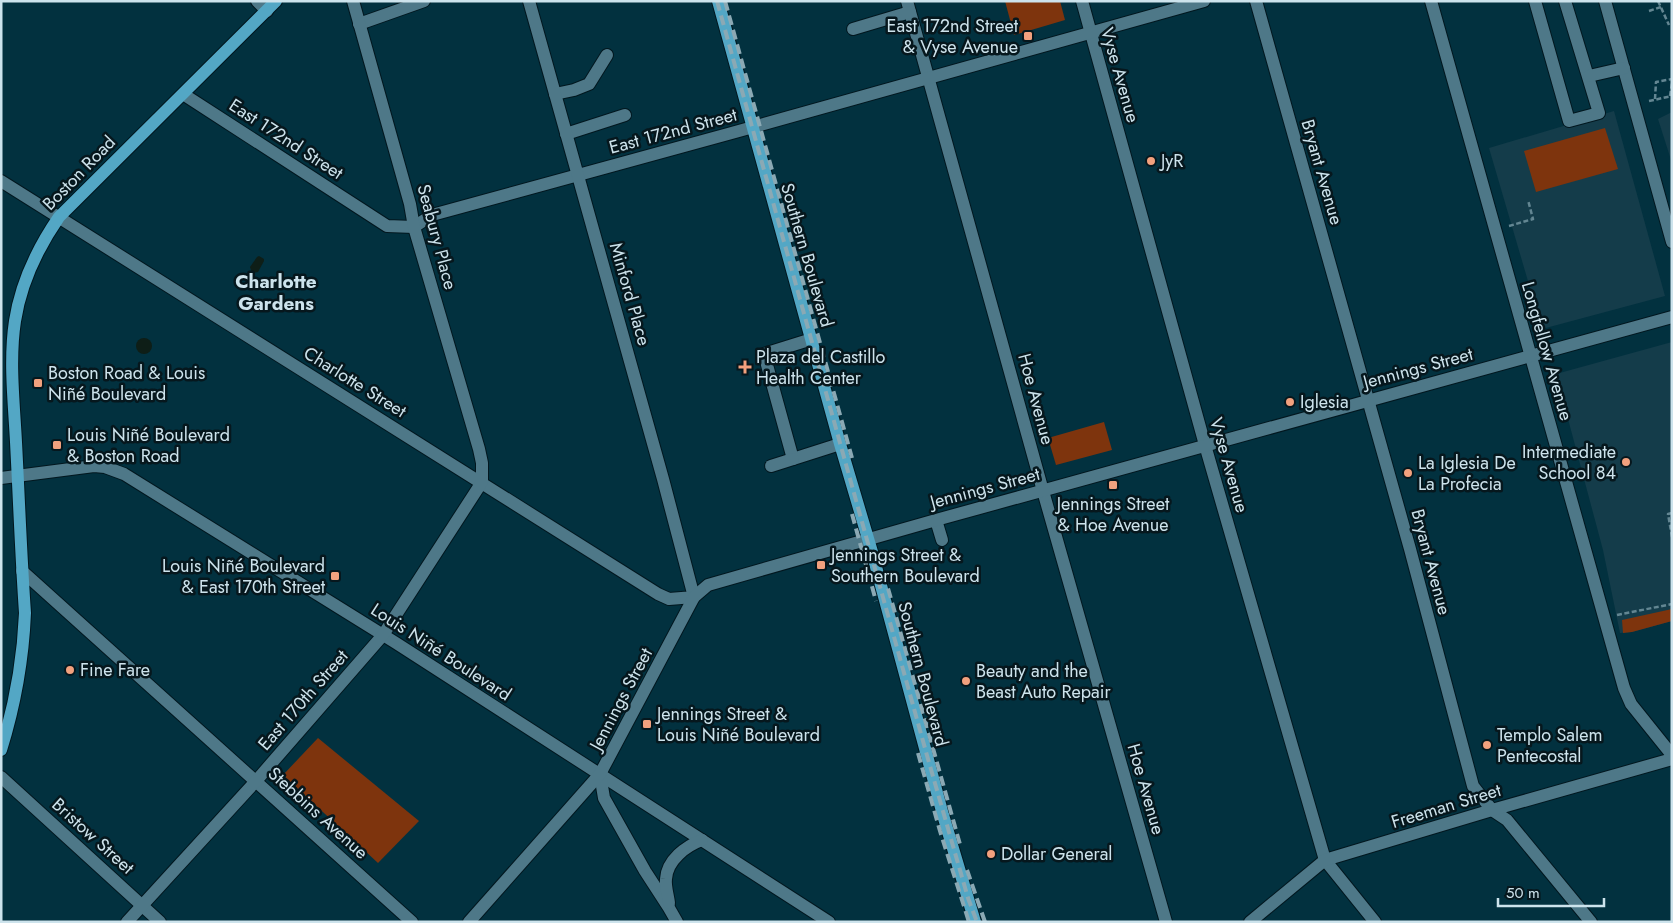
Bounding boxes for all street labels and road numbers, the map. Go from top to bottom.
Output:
street label: Vyse Avenue [1094,24,1146,126]
street label: East 172nd Street [224,92,349,186]
street label: East 172nd Street [606,101,740,161]
street label: Bryant Avenue [1295,116,1349,228]
street label: Boston Road [37,130,121,216]
street label: Southern Boulevard [774,180,840,330]
street label: Seabury Place [410,181,464,293]
street label: Minford Place [603,239,657,349]
street label: Longfellow Avenue [1515,278,1579,424]
street label: Charlotte Street [299,340,412,424]
street label: Jennings Street [1358,341,1476,396]
street label: Hoe Avenue [1011,351,1061,447]
street label: Vyse Avenue [1203,414,1255,516]
street label: Jennings Street [925,461,1043,516]
street label: Bryant Avenue [1404,506,1458,618]
street label: Louis Niñé Boulevard [366,597,516,707]
street label: Southern Boulevard [891,599,955,749]
street label: East 170th Street [252,643,355,756]
street label: Jennings Street [582,643,659,757]
street label: Hoe Avenue [1121,741,1171,837]
street label: Stebbins Avenue [262,761,374,865]
street label: Freeman Street [1388,777,1505,835]
street label: Bristow Street [46,792,140,880]

